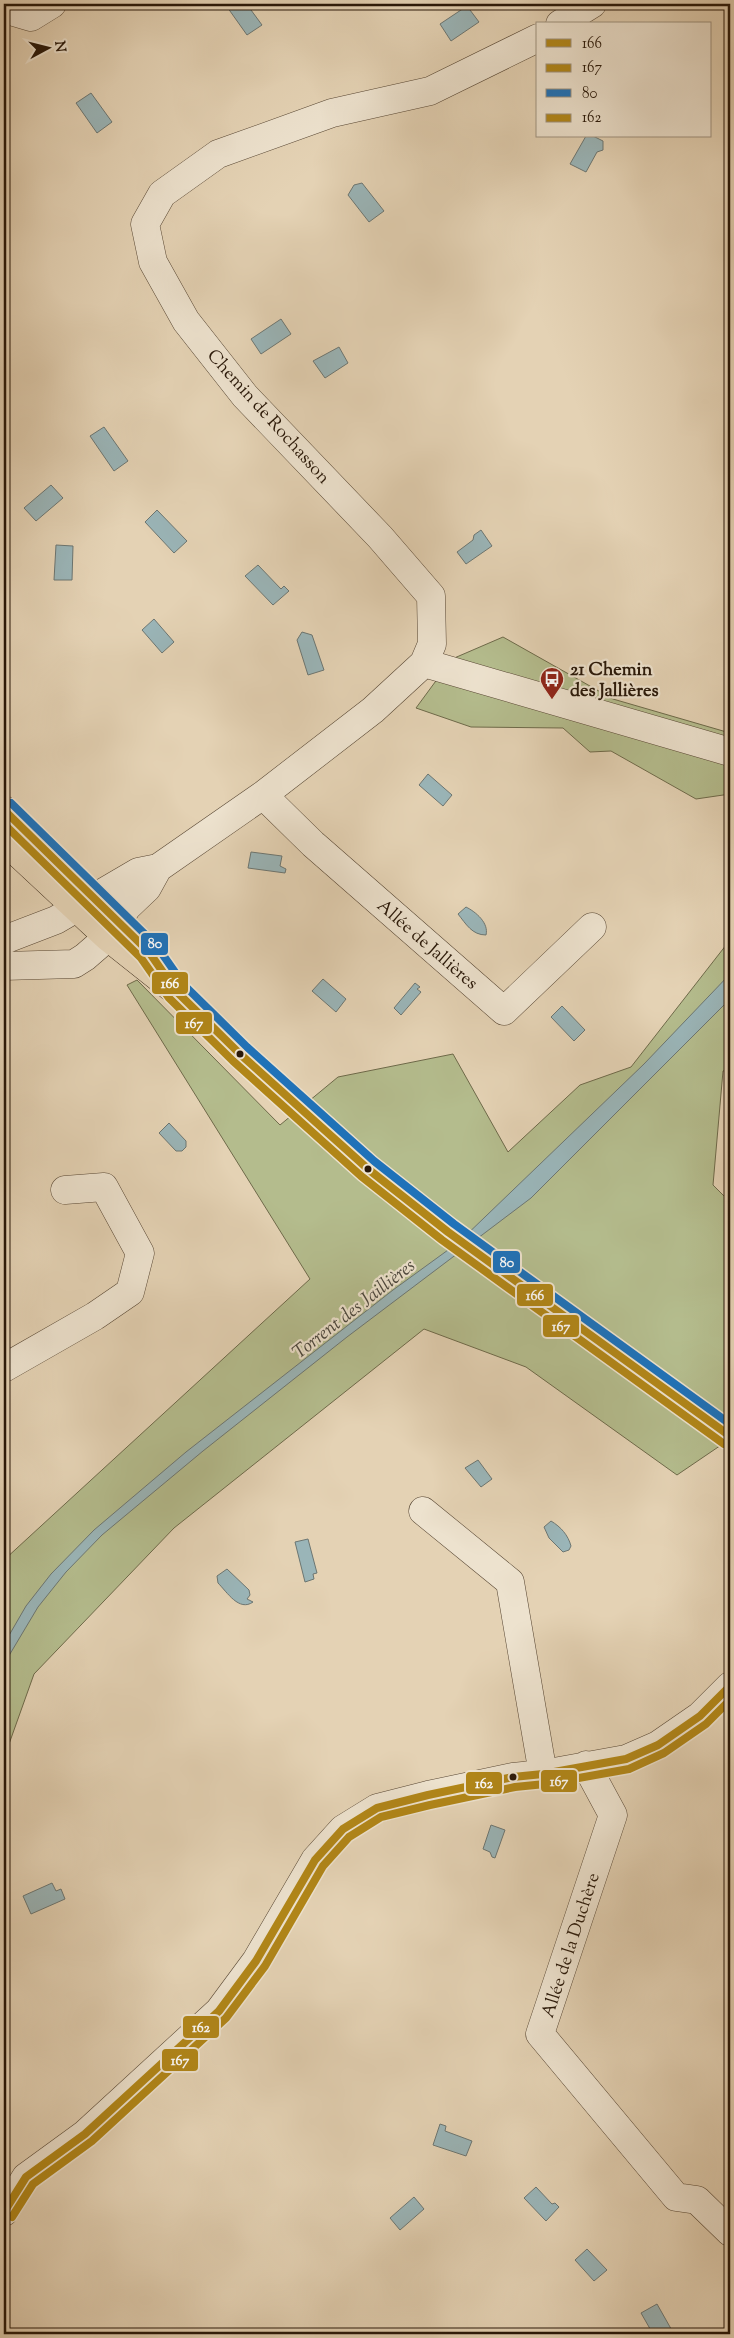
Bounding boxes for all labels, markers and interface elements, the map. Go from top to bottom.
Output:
north arrow [22,22,72,72]
legend [536,22,712,138]
text: 166 [582,34,602,55]
text: N [48,40,70,53]
text: 167 [582,58,603,79]
text: 80 [582,84,598,105]
text: 162 [582,108,601,129]
street label: Chemin de Rochasson [200,344,336,491]
place label: 21 Chemin des Jallières [570,658,658,705]
bus stop icon: 21 Chemin des Jallières [539,666,565,700]
street label: Allée de Jallières [370,894,483,997]
line badge: 80 [140,932,169,956]
text: 80 [148,935,163,955]
line badge: 166 [151,971,189,995]
text: 166 [161,975,179,995]
line badge: 167 [175,1011,213,1035]
text: 167 [185,1015,204,1035]
unlabelled marker [235,1049,245,1059]
unlabelled marker [363,1164,373,1174]
line badge: 80 [492,1250,521,1274]
water label: Torrent des Jaillières [287,1253,422,1367]
text: 80 [500,1254,515,1274]
line badge: 166 [516,1283,554,1307]
text: 166 [526,1287,544,1307]
line badge: 167 [542,1314,580,1338]
text: 167 [552,1318,571,1338]
line badge: 167 [540,1769,578,1793]
line badge: 162 [465,1771,503,1795]
unlabelled marker [508,1772,518,1782]
text: 167 [550,1773,569,1793]
text: 162 [475,1775,494,1795]
street label: Allée de la Duchère [536,1870,608,2021]
line badge: 162 [182,2015,220,2039]
text: 162 [192,2019,211,2039]
line badge: 167 [161,2048,199,2072]
text: 167 [171,2052,190,2072]

